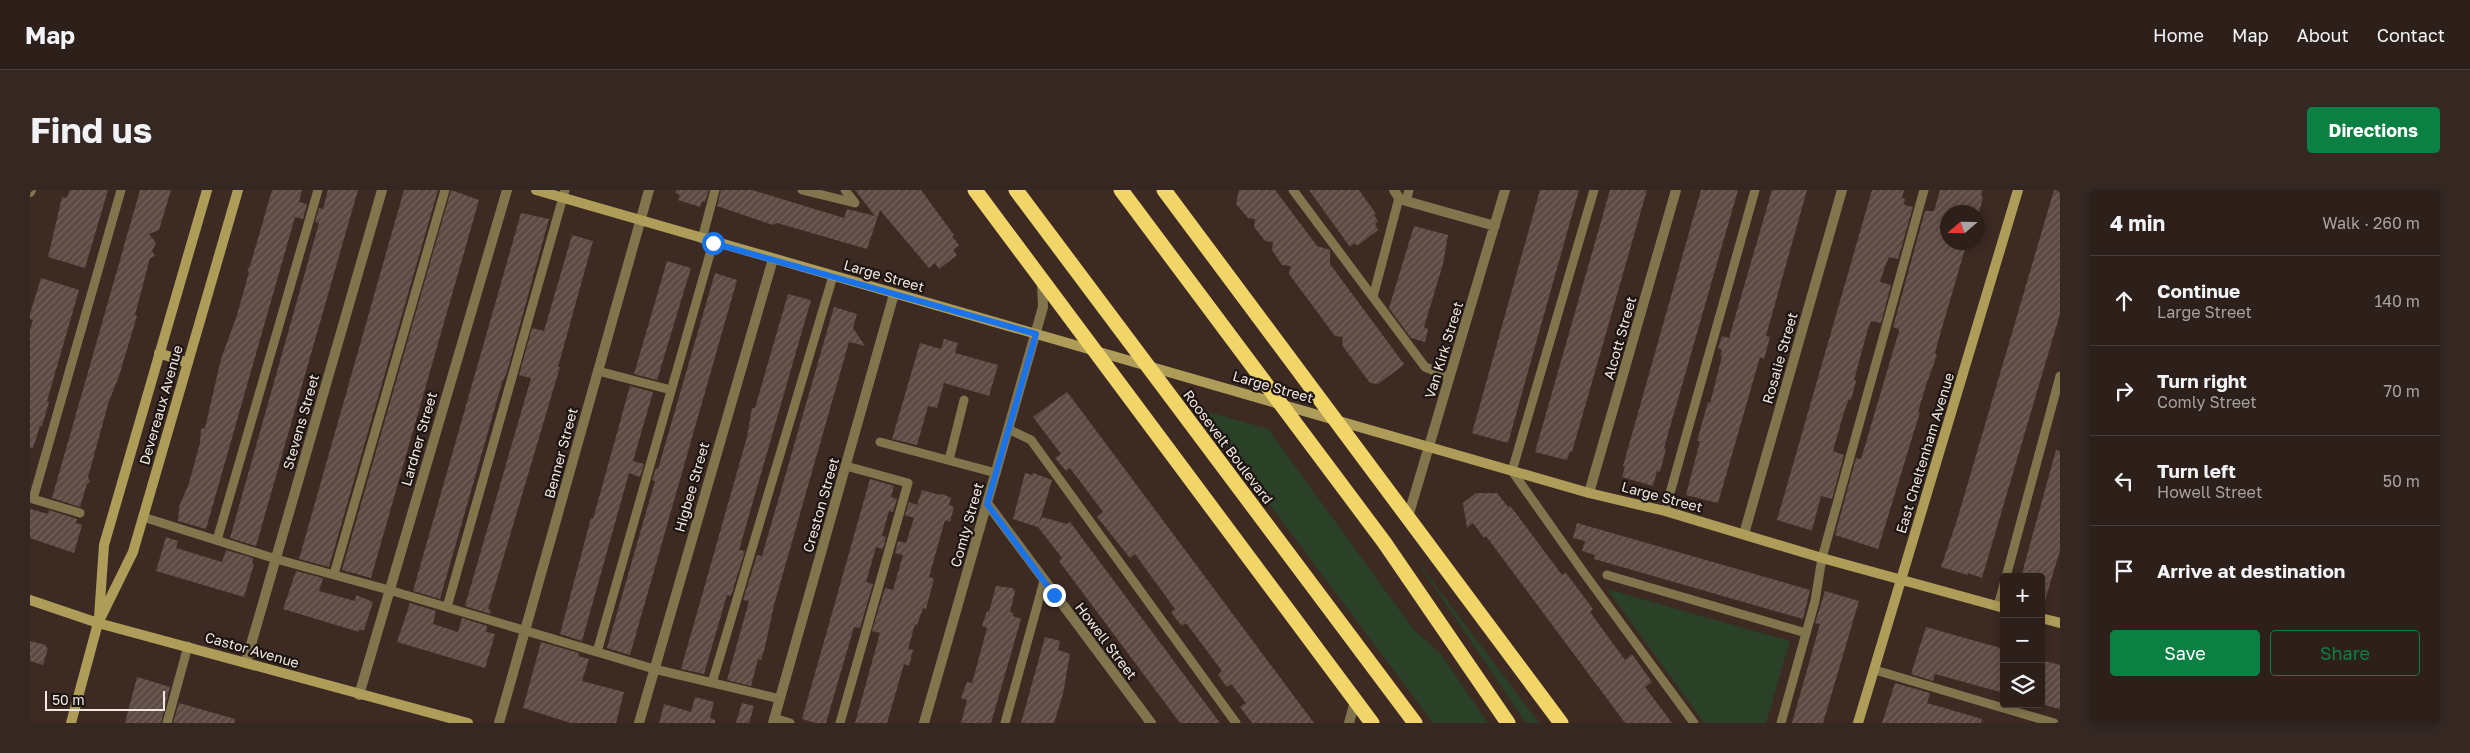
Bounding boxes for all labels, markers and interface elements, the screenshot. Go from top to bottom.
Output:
text: Map [25,20,75,49]
text: Home [2153,24,2204,46]
text: Map [2232,24,2269,46]
text: About [2297,24,2349,46]
text: Contact [2377,24,2445,46]
button: Directions [2307,107,2440,153]
text: Find us [30,109,152,151]
north arrow [1940,205,1985,250]
text: 4 min [2110,210,2165,236]
text: Walk · 260 m [2322,213,2420,233]
route start [702,232,725,255]
street label: Large Street [842,256,926,295]
text: Continue [2157,279,2240,302]
icon: ahead [2110,287,2138,315]
text: 140 m [2374,291,2420,311]
street label: Alcott Street [1600,294,1639,381]
street label: Van Kirk Street [1421,299,1466,400]
text: Large Street [2157,302,2252,322]
street label: Rosalie Street [1758,310,1801,406]
street label: Devereaux Avenue [135,343,186,467]
street label: Large Street [1231,367,1315,406]
text: Turn right [2157,369,2247,392]
street label: East Cheltenham Avenue [1892,370,1957,535]
street label: Stevens Street [279,372,322,472]
icon: right [2110,377,2138,405]
text: 70 m [2383,381,2420,401]
street label: Roosevelt Boulevard [1180,386,1277,507]
street label: Lardner Street [397,390,440,488]
text: Comly Street [2157,392,2257,412]
street label: Benner Street [540,406,581,500]
street label: Higbee Street [671,440,712,534]
street label: Creston Street [799,455,842,554]
text: Turn left [2157,459,2236,482]
icon: left [2110,467,2138,495]
text: 50 m [2383,471,2420,491]
street label: Large Street [1620,478,1704,515]
street label: Comly Street [946,481,987,569]
text: Howell Street [2157,482,2262,502]
icon: arrive [2110,557,2138,585]
text: Arrive at destination [2157,559,2345,582]
map controls [2000,573,2045,708]
button: + [2000,573,2045,618]
route end [1043,584,1066,607]
street label: Howell Street [1072,599,1141,683]
button: − [2000,618,2045,663]
street label: Castor Avenue [203,628,301,671]
button: Save [2110,630,2260,676]
button: Share [2270,630,2420,676]
button: layers [2000,663,2045,708]
scale bar [45,688,165,711]
text: 50 m [52,691,85,708]

